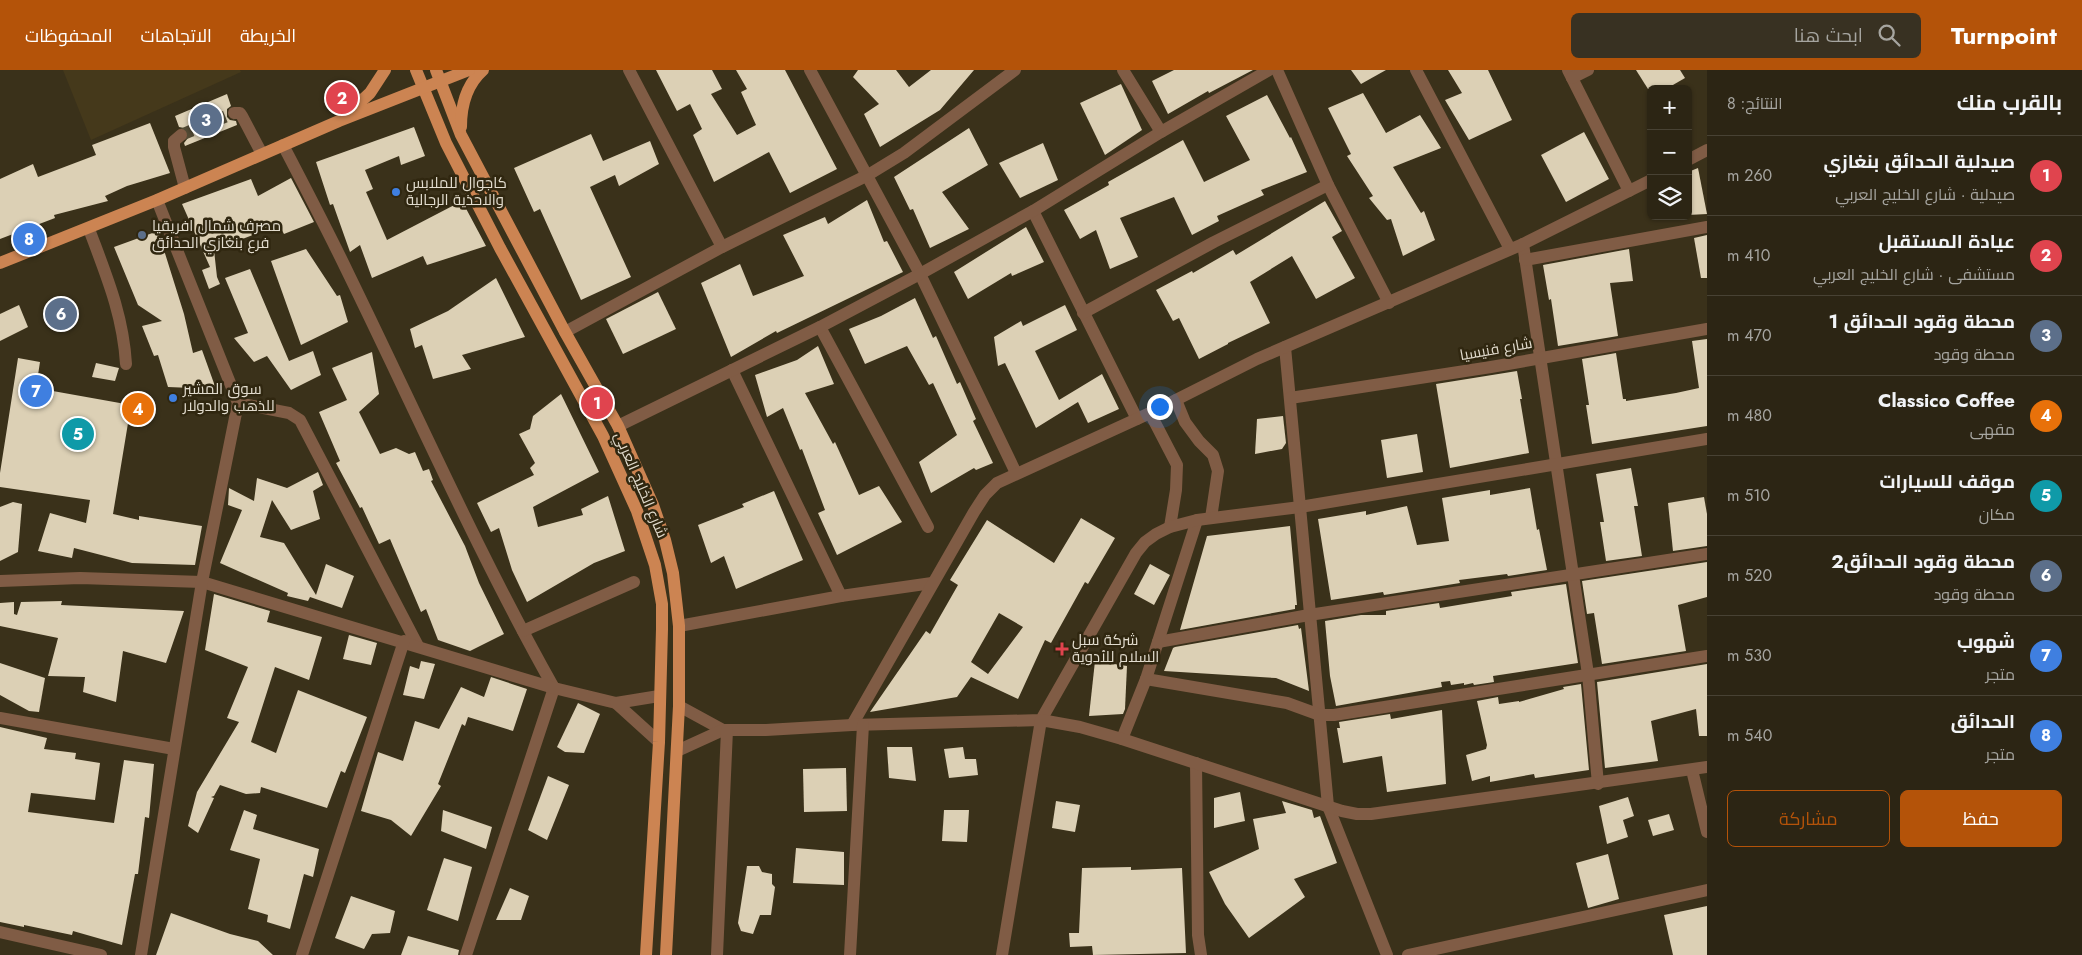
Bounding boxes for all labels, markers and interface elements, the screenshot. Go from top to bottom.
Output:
search box [1571,13,1921,58]
text: Turnpoint [1951,18,2057,53]
icon: search [1875,21,1903,49]
text: ابحث هنا [1794,22,1863,49]
text: المحفوظات [25,23,113,49]
text: الاتجاهات [141,23,212,49]
text: الخريطة [240,23,296,49]
pin: 2 [326,79,358,117]
map controls [1647,85,1692,220]
button: + [1647,85,1692,130]
text: بالقرب منك [1957,88,2062,118]
text: النتائج: 8 [1727,92,1783,115]
pin: 3 [190,101,222,139]
button: − [1647,130,1692,175]
text: صيدلية الحدائق بنغازي [1823,148,2015,175]
text: 260 m [1727,164,1772,187]
text: 1 [2042,164,2050,187]
place label: كاجوال للملابس والاحذية الرجالية [406,172,507,211]
button: layers [1647,175,1692,220]
text: صيدلية · شارع الخليج العربي [1835,183,2015,206]
marker: كاجوال للملابس والاحذية الرجالية [390,186,402,198]
place label: مصرف شمال افريقيا فرع بنغازي الحدائق [152,215,281,255]
pin: 8 [13,220,45,258]
text: عيادة المستقبل [1878,228,2015,255]
marker: مصرف شمال افريقيا فرع بنغازي الحدائق [136,229,148,241]
text: 410 m [1727,244,1770,267]
text: 2 [2041,244,2051,267]
text: مستشفى · شارع الخليج العربي [1813,263,2015,286]
pin: 6 [45,295,77,333]
text: محطة وقود الحدائق 1 [1828,308,2015,335]
text: 470 m [1727,324,1772,347]
text: 3 [2041,324,2051,347]
street label: شارع فنيسيا [1458,332,1534,366]
text: محطة وقود [1934,343,2015,366]
pin: 7 [20,372,52,410]
place label: سوق المشير للذهب والدولار [182,378,275,417]
pin: 1 [581,384,613,422]
text: Classico Coffee [1878,387,2015,414]
pin: 4 [122,390,154,428]
marker: سوق المشير للذهب والدولار [167,392,179,404]
your location [1147,394,1173,420]
text: 480 m [1727,404,1772,427]
text: 4 [2040,404,2052,427]
pin: 5 [62,415,94,453]
text: مقهى [1970,418,2015,441]
street label: شارع الخليج العربي [608,429,673,542]
text: موقف للسيارات [1880,468,2015,495]
text: 510 m [1727,484,1770,507]
text: 5 [2041,484,2051,507]
text: مكان [1979,503,2015,526]
text: محطة وقود الحدائق2 [1831,548,2015,575]
text: 520 m [1727,564,1772,587]
text: 6 [2041,564,2051,587]
text: محطة وقود [1934,583,2015,606]
text: شهوب [1957,628,2015,655]
place label: شركة سبل السلام للأدوية [1072,629,1159,668]
marker: شركة سبل السلام للأدوية [1056,643,1068,655]
text: 530 m [1727,644,1772,667]
text: 7 [2041,644,2051,667]
text: متجر [1986,663,2015,686]
text: الحدائق [1951,708,2015,735]
text: 540 m [1727,724,1772,747]
text: 8 [2041,724,2051,747]
text: متجر [1986,743,2015,766]
button: مشاركة [1727,790,1890,847]
button: حفظ [1900,790,2062,847]

